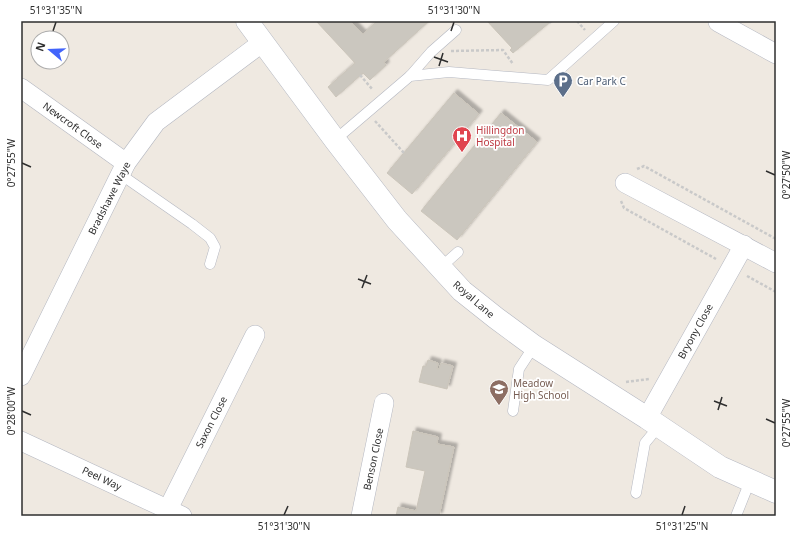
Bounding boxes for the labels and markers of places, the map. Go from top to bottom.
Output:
parking icon: Car Park C [552,70,574,98]
place label: Car Park C [577,74,626,88]
place label: Hillingdon Hospital [476,123,524,149]
hospital icon: Hillingdon Hospital [451,125,473,153]
place label: Meadow High School [513,376,569,402]
school or university icon: Meadow High School [488,378,510,406]

